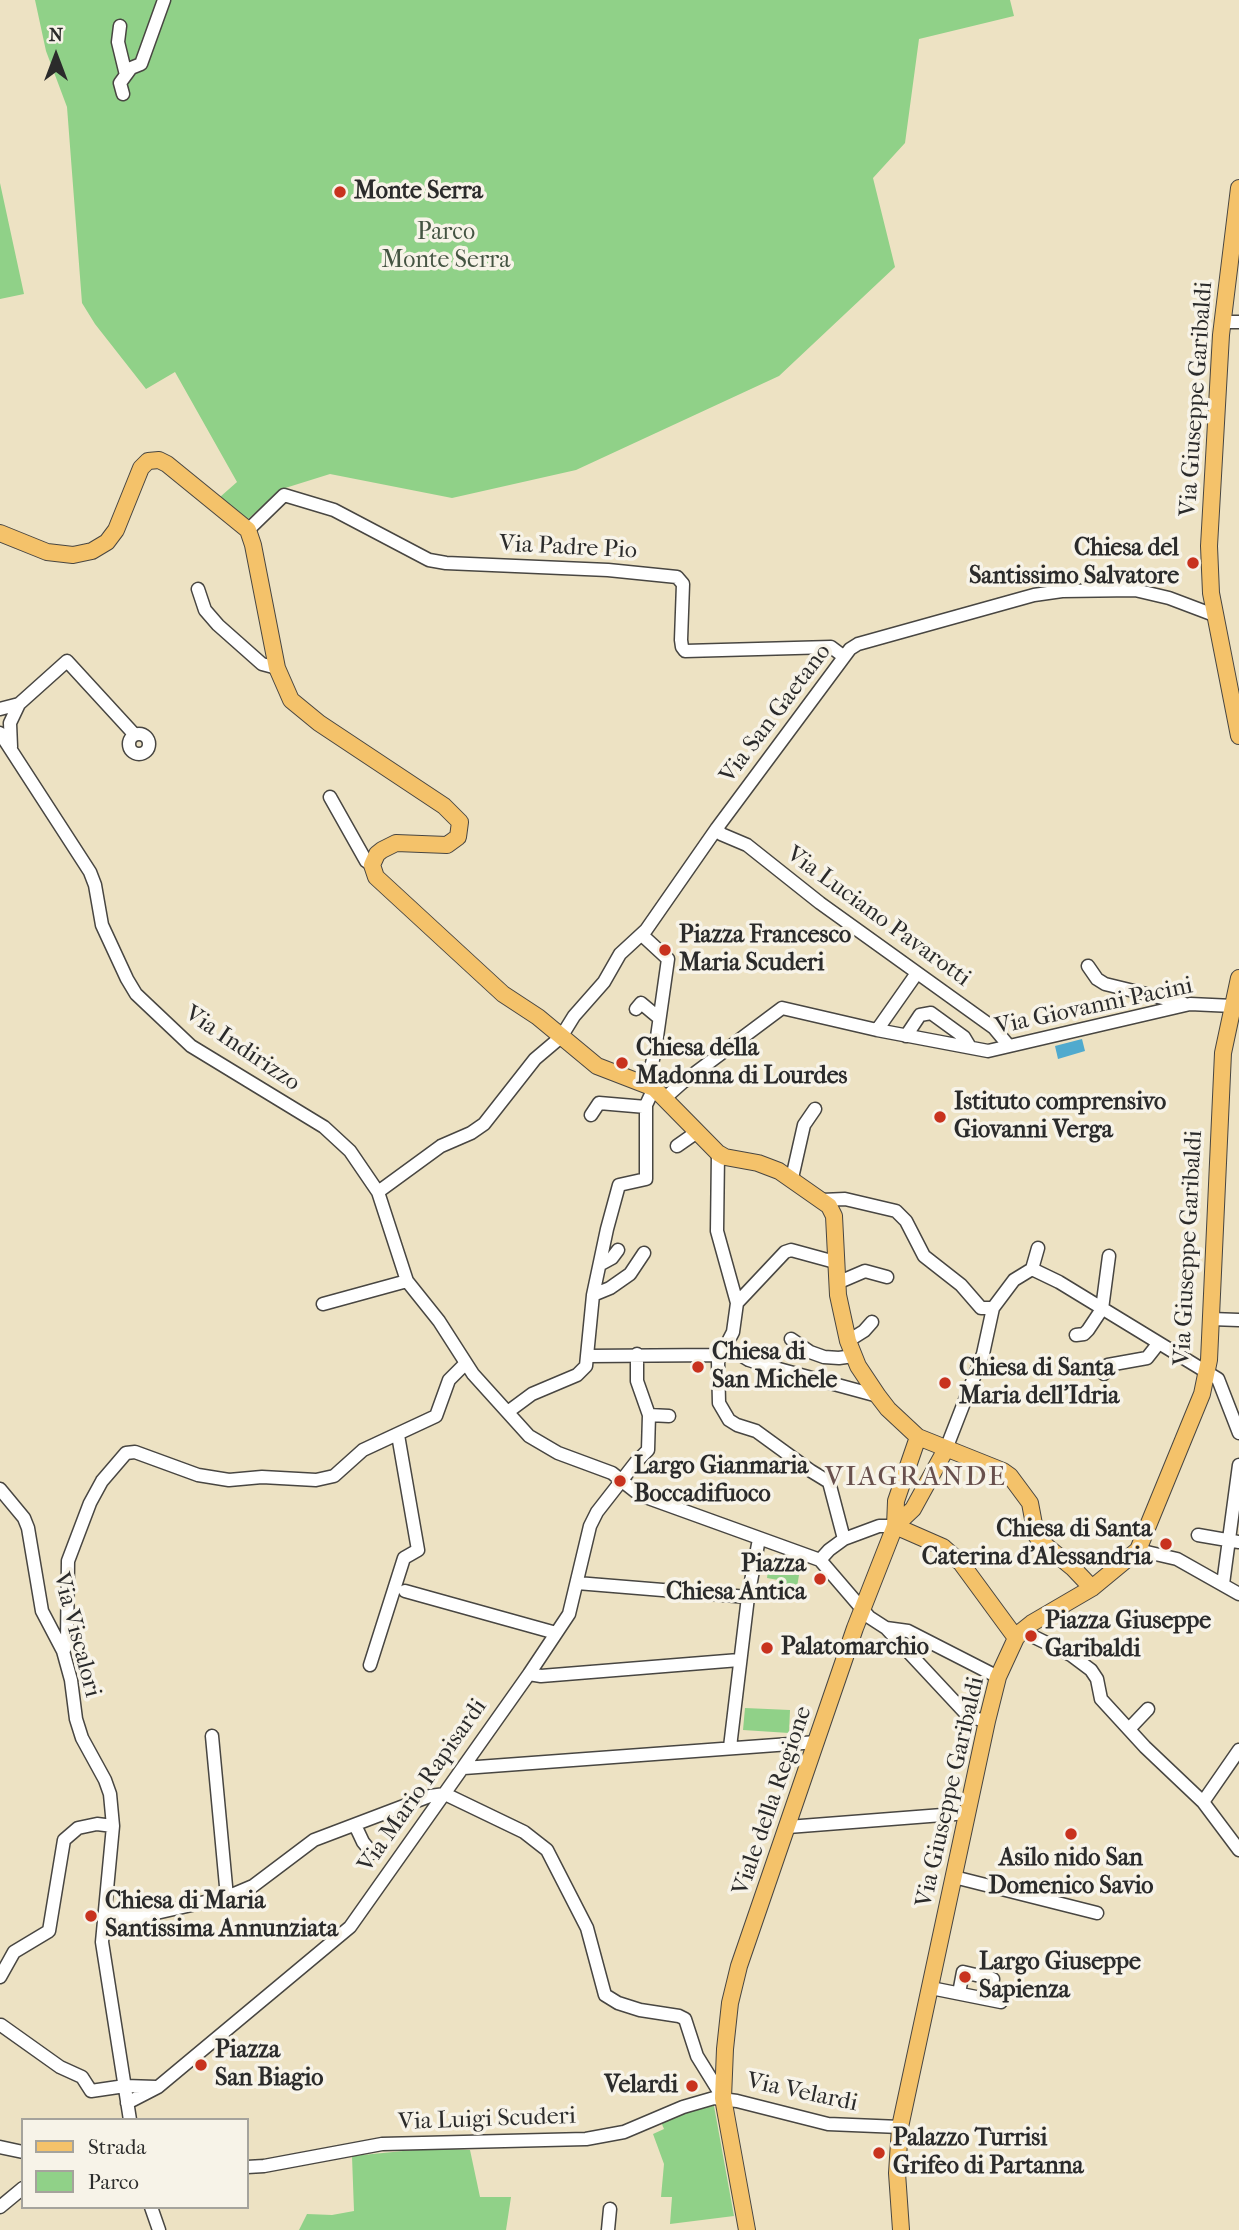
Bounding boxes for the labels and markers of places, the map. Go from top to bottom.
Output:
place label: Monte Serra [354,178,483,206]
marker: Monte Serra [332,184,348,200]
place label: Chiesa del Santissimo Salvatore [969,535,1179,591]
marker: Chiesa del Santissimo Salvatore [1185,555,1201,571]
place label: Piazza Francesco Maria Scuderi [679,922,851,978]
marker: Piazza Francesco Maria Scuderi [657,942,673,958]
place label: Chiesa della Madonna di Lourdes [636,1035,847,1091]
marker: Chiesa della Madonna di Lourdes [614,1055,630,1071]
place label: Istituto comprensivo Giovanni Verga [954,1089,1166,1145]
marker: Istituto comprensivo Giovanni Verga [932,1109,948,1125]
place label: Chiesa di San Michele [712,1339,837,1395]
place label: Chiesa di Santa Maria dell'Idria [959,1355,1119,1411]
marker: Chiesa di San Michele [690,1359,706,1375]
marker: Chiesa di Santa Maria dell'Idria [937,1375,953,1391]
place label: Largo Gianmaria Boccadifuoco [634,1453,808,1509]
marker: Largo Gianmaria Boccadifuoco [612,1473,628,1489]
place label: Chiesa di Santa Caterina d'Alessandria [922,1516,1152,1572]
marker: Chiesa di Santa Caterina d'Alessandria [1158,1536,1174,1552]
place label: Piazza Chiesa Antica [666,1551,806,1607]
marker: Piazza Chiesa Antica [812,1571,828,1587]
place label: Piazza Giuseppe Garibaldi [1045,1608,1211,1664]
marker: Piazza Giuseppe Garibaldi [1023,1628,1039,1644]
place label: Palatomarchio [781,1634,929,1662]
marker: Palatomarchio [759,1640,775,1656]
marker: Asilo nido San Domenico Savio [1063,1826,1079,1842]
place label: Asilo nido San Domenico Savio [988,1845,1154,1901]
place label: Chiesa di Maria Santissima Annunziata [105,1888,338,1944]
marker: Chiesa di Maria Santissima Annunziata [83,1908,99,1924]
place label: Largo Giuseppe Sapienza [979,1949,1141,2005]
marker: Largo Giuseppe Sapienza [957,1969,973,1985]
place label: Piazza San Biagio [215,2037,323,2093]
marker: Piazza San Biagio [193,2057,209,2073]
place label: Velardi [604,2072,678,2100]
marker: Velardi [684,2078,700,2094]
place label: Palazzo Turrisi Grifeo di Partanna [893,2125,1084,2181]
marker: Palazzo Turrisi Grifeo di Partanna [871,2145,887,2161]

